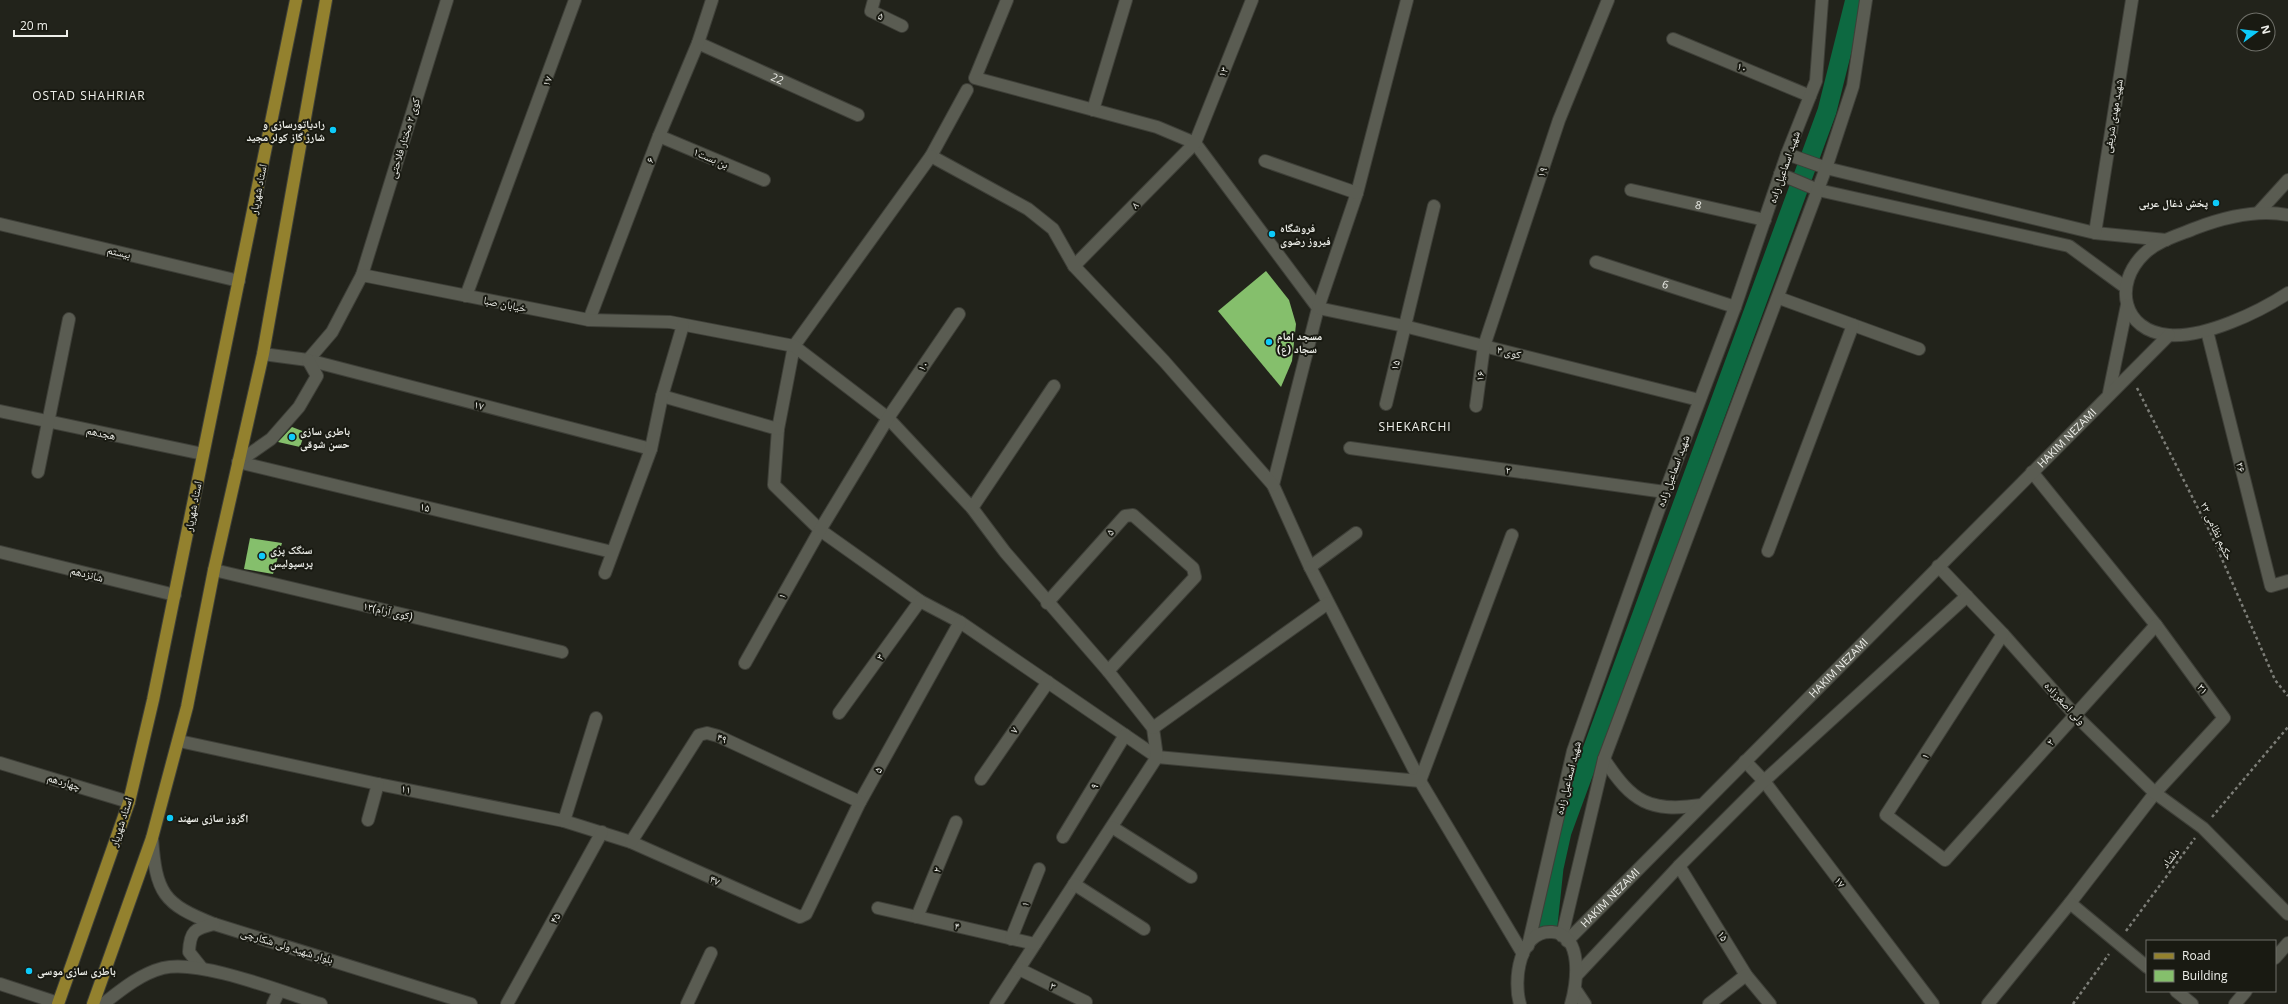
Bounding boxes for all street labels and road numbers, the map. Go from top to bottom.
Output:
street label: ۵ [876,8,887,23]
street label: ۱۰ [1735,58,1750,75]
street label: ۱۳ [1214,64,1231,79]
street label: 22 [769,69,786,88]
street label: ۱۷ [538,73,555,88]
street label: شهید مهدی شریفی [2099,78,2126,154]
street label: کوی ۲ مختار فلاحتی [384,95,423,180]
street label: شهید اسماعیل زاده [1764,129,1803,205]
street label: بن بست۱ [691,143,731,172]
street label: ۶ [642,155,657,165]
street label: استاد شهریار [245,163,270,216]
street label: ۱۹ [1533,165,1550,179]
street label: 8 [1694,197,1703,213]
street label: ۸ [1128,198,1142,212]
street label: بیستم [105,242,133,262]
street label: 6 [1660,276,1671,292]
street label: خیابان صبا [482,292,528,315]
street label: کوی ۴ [1496,341,1523,362]
street label: ۱۰ [914,357,932,374]
street label: ۱۵ [1386,358,1403,371]
street label: ۱۶ [1471,370,1488,382]
street label: ۱۷ [473,396,486,413]
street label: HAKIM NEZAMI [2033,405,2099,471]
street label: هجدهم [85,422,118,444]
street label: شهید اسماعیل زاده [1653,433,1692,509]
street label: ۲۶ [2233,460,2250,474]
street label: ۲ [1505,462,1512,477]
street label: استاد شهریار [180,480,205,533]
street label: ۱۵ [419,498,432,515]
street label: ۲۲ حکیم نظامی [2196,499,2238,563]
street label: ۵ [1102,525,1117,539]
street label: شانزدهم [69,562,105,586]
street label: ۱ [774,590,789,602]
street label: ۱۳(کوی آرام) [362,598,414,624]
street label: HAKIM NEZAMI [1805,634,1871,701]
street label: ۳ [872,650,887,663]
street label: ولی اصغرزاده [2041,678,2089,728]
street label: ۳۱ [2194,680,2212,697]
street label: ۷ [1006,723,1021,736]
street label: ۴۹ [715,729,730,746]
street label: ۲ [2042,735,2057,748]
street label: شهید اسماعیل زاده [1551,739,1584,816]
street label: ۱ [1917,750,1932,762]
street label: ۵ [870,764,885,776]
street label: چهاردهم [45,769,83,795]
street label: ۱۱ [400,780,412,797]
street label: ۹ [1086,780,1101,792]
street label: استاد شهریار [105,795,135,849]
street label: دلشاد [2157,844,2182,871]
street label: HAKIM NEZAMI [1577,864,1643,930]
street label: ۲ [929,865,944,875]
street label: ۴۷ [708,871,723,888]
street label: ۱۷ [1831,873,1849,890]
street label: ۱ [1017,899,1032,909]
street label: ۴۵ [546,910,564,926]
street label: ۴ [953,918,961,933]
street label: بلوار شهید ولی شکارچی [239,924,335,967]
street label: ۱۵ [1714,928,1732,944]
street label: ۳ [1048,978,1059,993]

